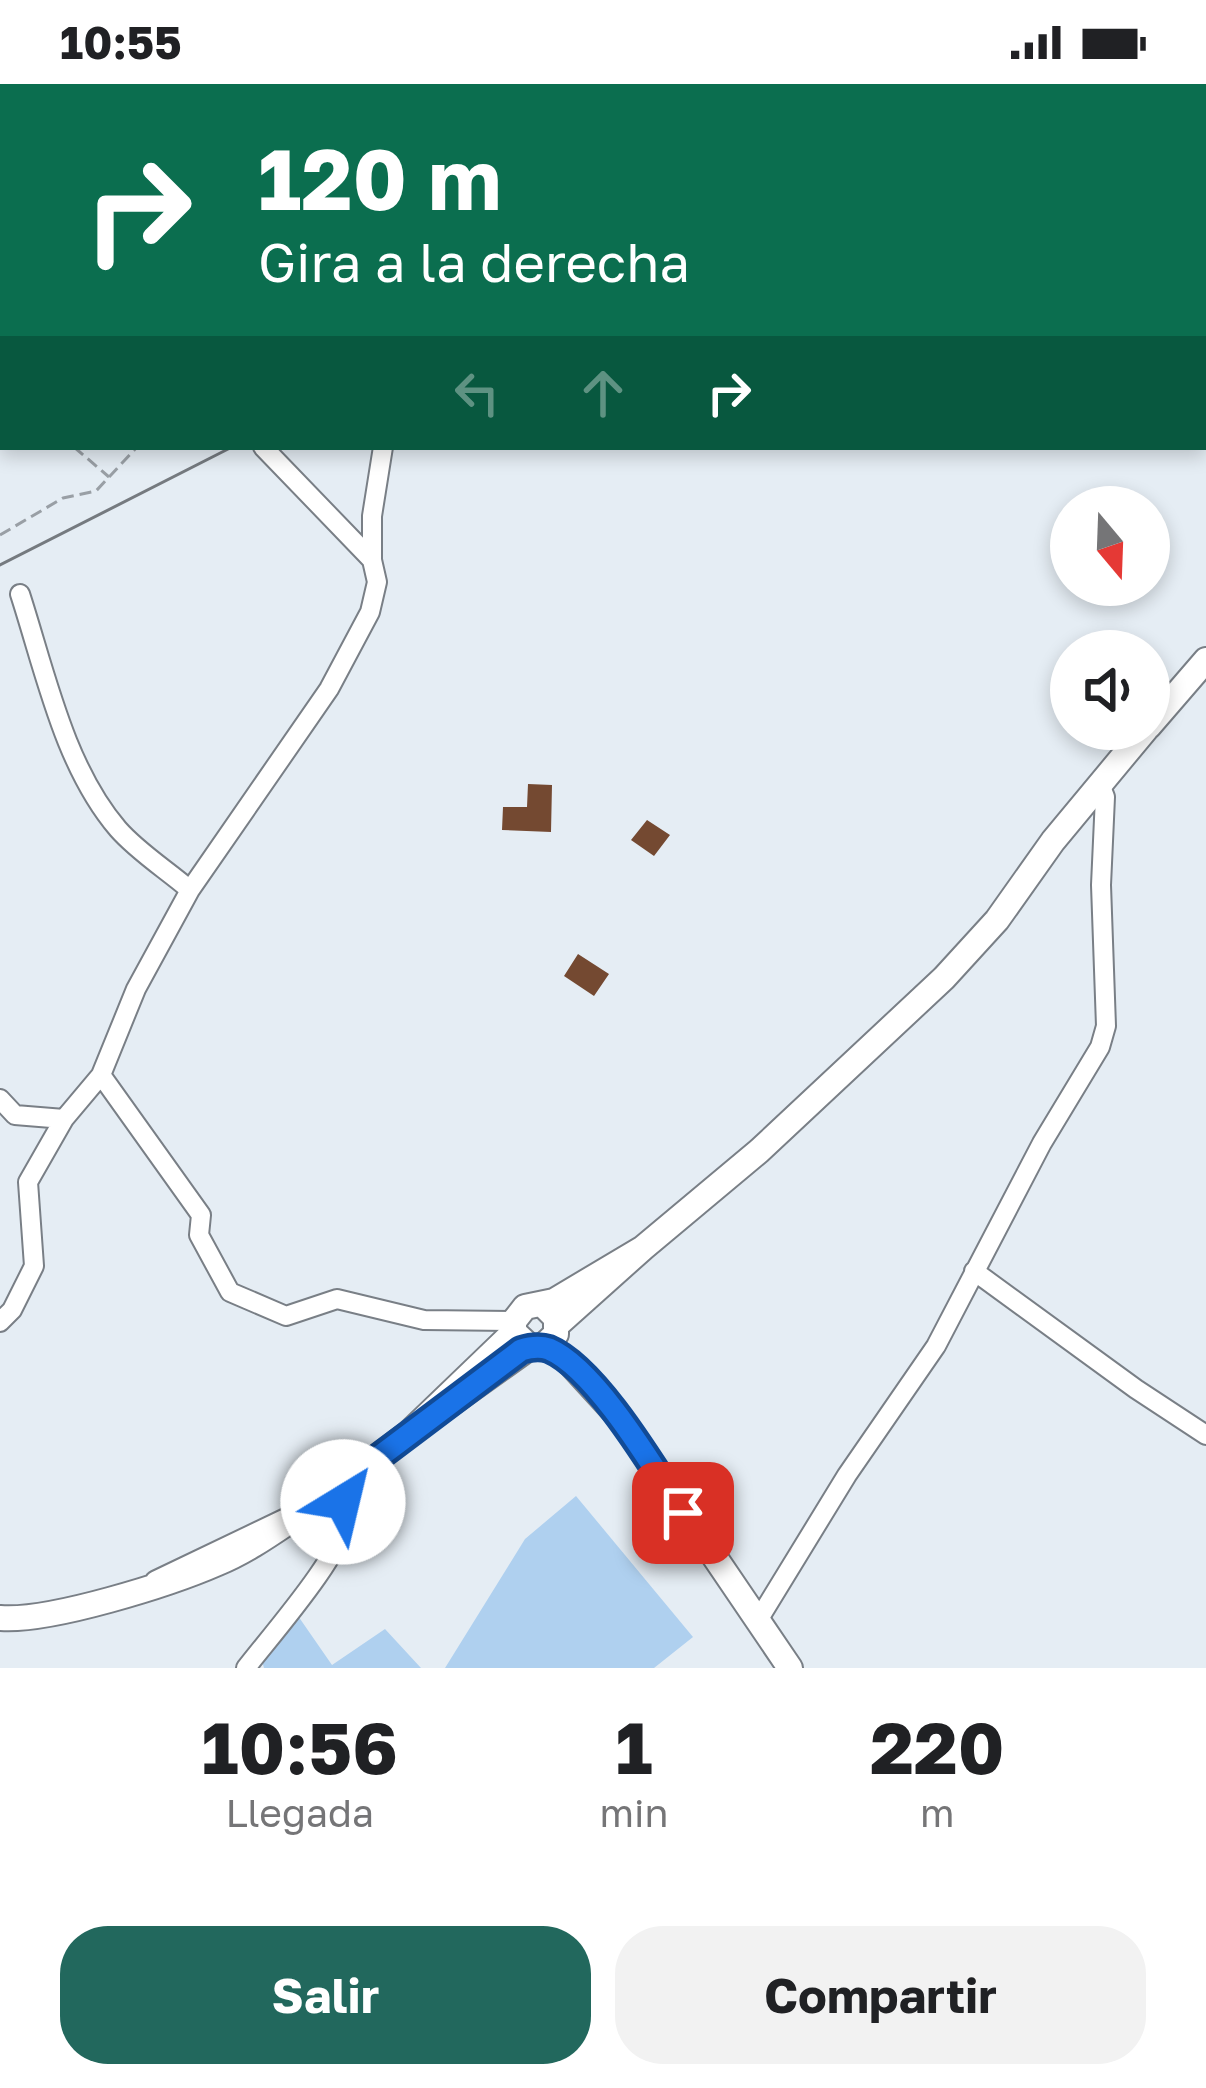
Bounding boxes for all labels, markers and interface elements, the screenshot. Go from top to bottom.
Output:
text: 10:55 [60,15,182,69]
text: 120 m [258,128,502,228]
icon: right [60,132,216,288]
text: Gira a la derecha [258,229,690,294]
icon: left [444,360,510,426]
icon: ahead [570,360,636,426]
icon: right [696,360,762,426]
north arrow [1050,486,1170,606]
map controls [1050,486,1170,750]
button: sound [1050,630,1170,750]
position arrow [280,1439,406,1565]
pin [632,1462,734,1564]
icon: arrive [650,1480,716,1546]
text: 10:56 [201,1703,398,1790]
text: 1 [615,1703,652,1790]
text: 220 [870,1703,1005,1790]
text: Llegada [225,1789,374,1836]
text: min [599,1789,668,1836]
text: m [920,1789,954,1836]
button: Salir [60,1926,591,2064]
button: Compartir [615,1926,1146,2064]

